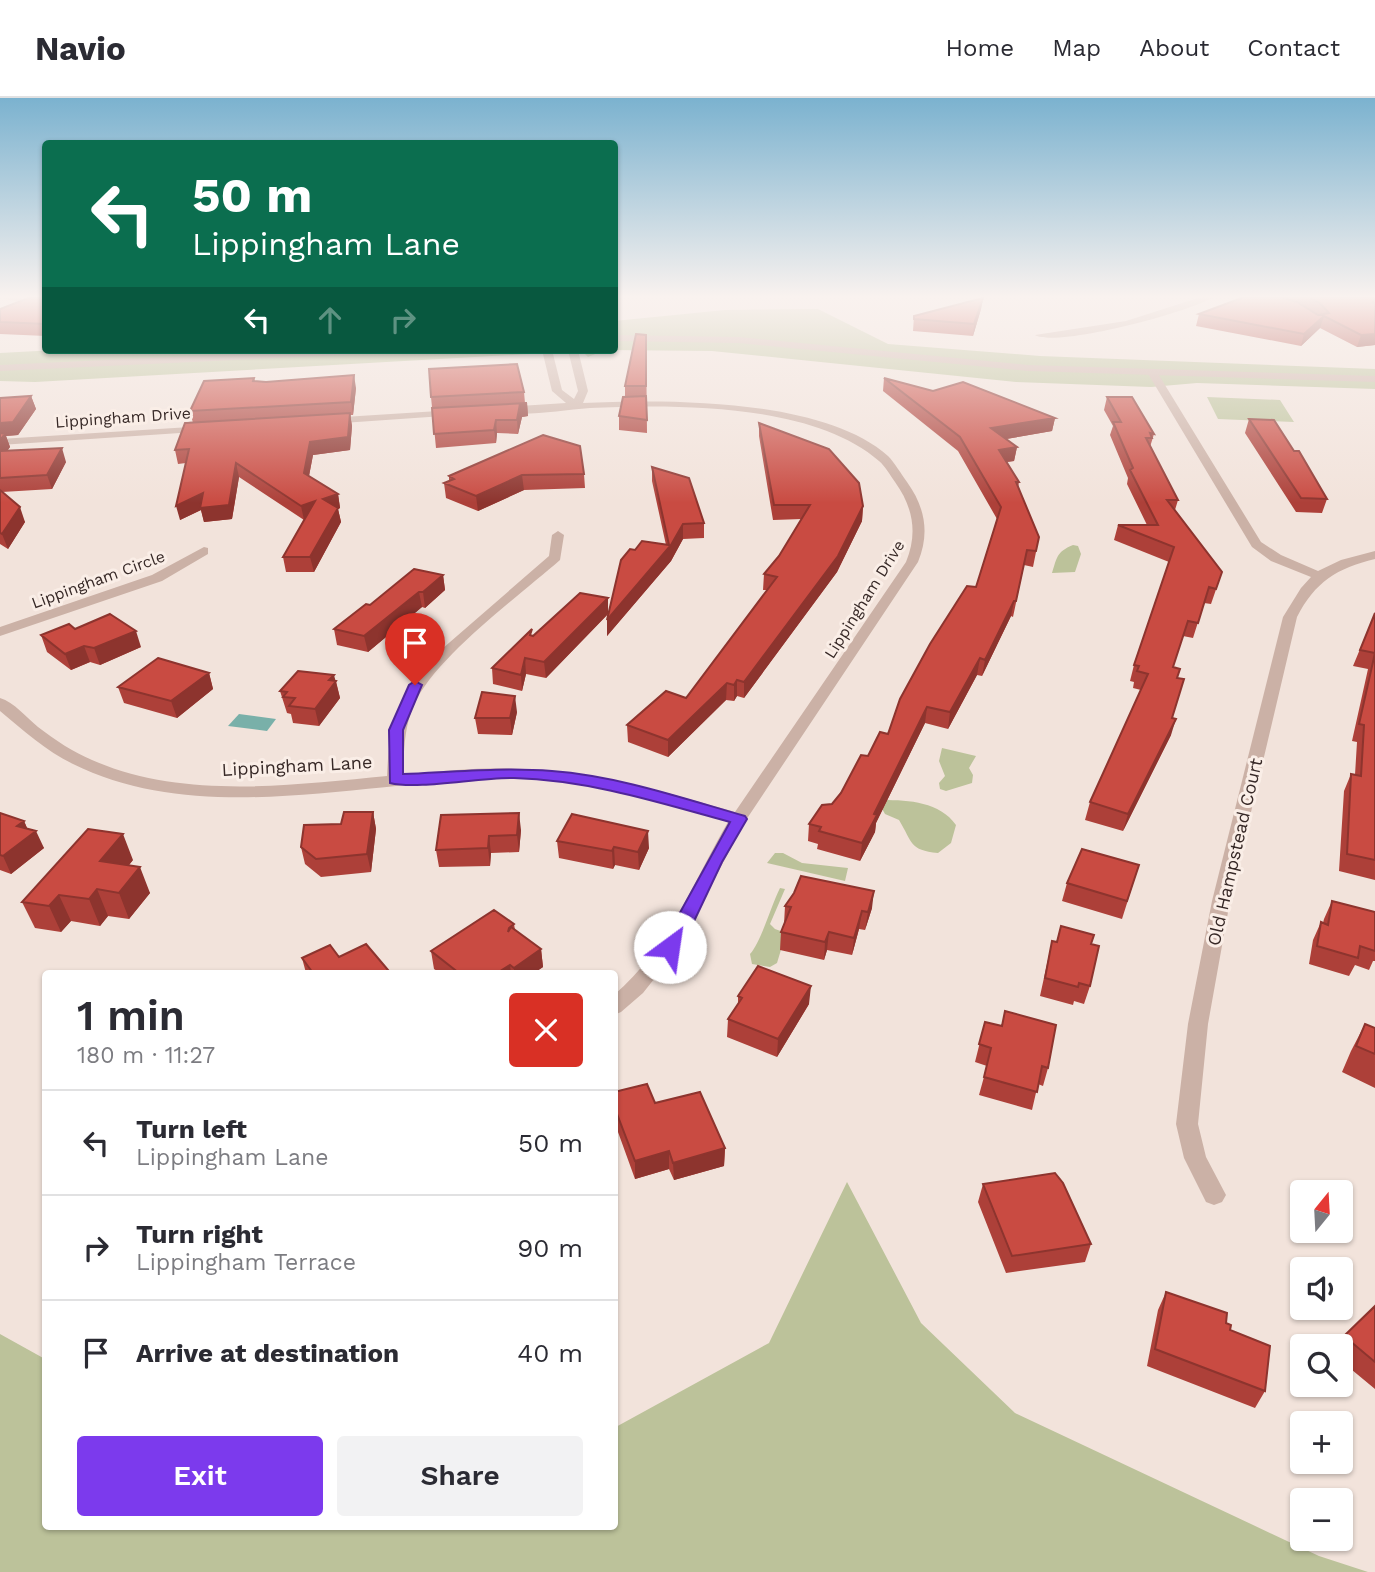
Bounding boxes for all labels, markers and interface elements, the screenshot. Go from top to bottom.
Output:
text: Navio [35,29,126,68]
text: Home [946,34,1014,62]
text: Map [1052,34,1101,62]
text: About [1139,34,1209,62]
text: Contact [1247,34,1340,62]
text: 50 m [192,166,312,224]
icon: left [77,168,168,259]
text: Lippingham Lane [192,225,460,263]
icon: left [238,301,276,339]
icon: ahead [311,301,349,339]
icon: right [384,301,422,339]
street label: Lippingham Drive [55,403,192,432]
street label: Lippingham Drive [820,537,909,662]
street label: Lippingham Circle [29,546,168,612]
pin [385,613,445,685]
icon: arrive [396,624,434,662]
street label: Lippingham Lane [221,751,373,780]
street label: Old Hampstead Court [1203,756,1266,948]
position arrow [633,910,707,984]
text: 1 min [77,991,185,1040]
button: close [509,993,583,1067]
text: 180 m · 11:27 [77,1042,215,1069]
text: Turn left [136,1114,247,1144]
icon: left [77,1124,115,1162]
text: 50 m [518,1128,583,1158]
text: Lippingham Lane [136,1144,329,1171]
north arrow [1290,1180,1353,1242]
map controls [1290,1180,1353,1551]
text: Turn right [136,1219,263,1249]
icon: right [77,1229,115,1267]
text: 90 m [517,1233,583,1263]
text: Lippingham Terrace [136,1249,356,1276]
button: sound [1290,1257,1353,1320]
icon: arrive [77,1334,115,1372]
button: search [1290,1334,1353,1397]
text: Arrive at destination [136,1338,399,1368]
text: 40 m [517,1338,583,1368]
button: + [1290,1411,1353,1474]
button: Exit [77,1436,323,1516]
button: Share [337,1436,583,1516]
button: − [1290,1488,1353,1551]

